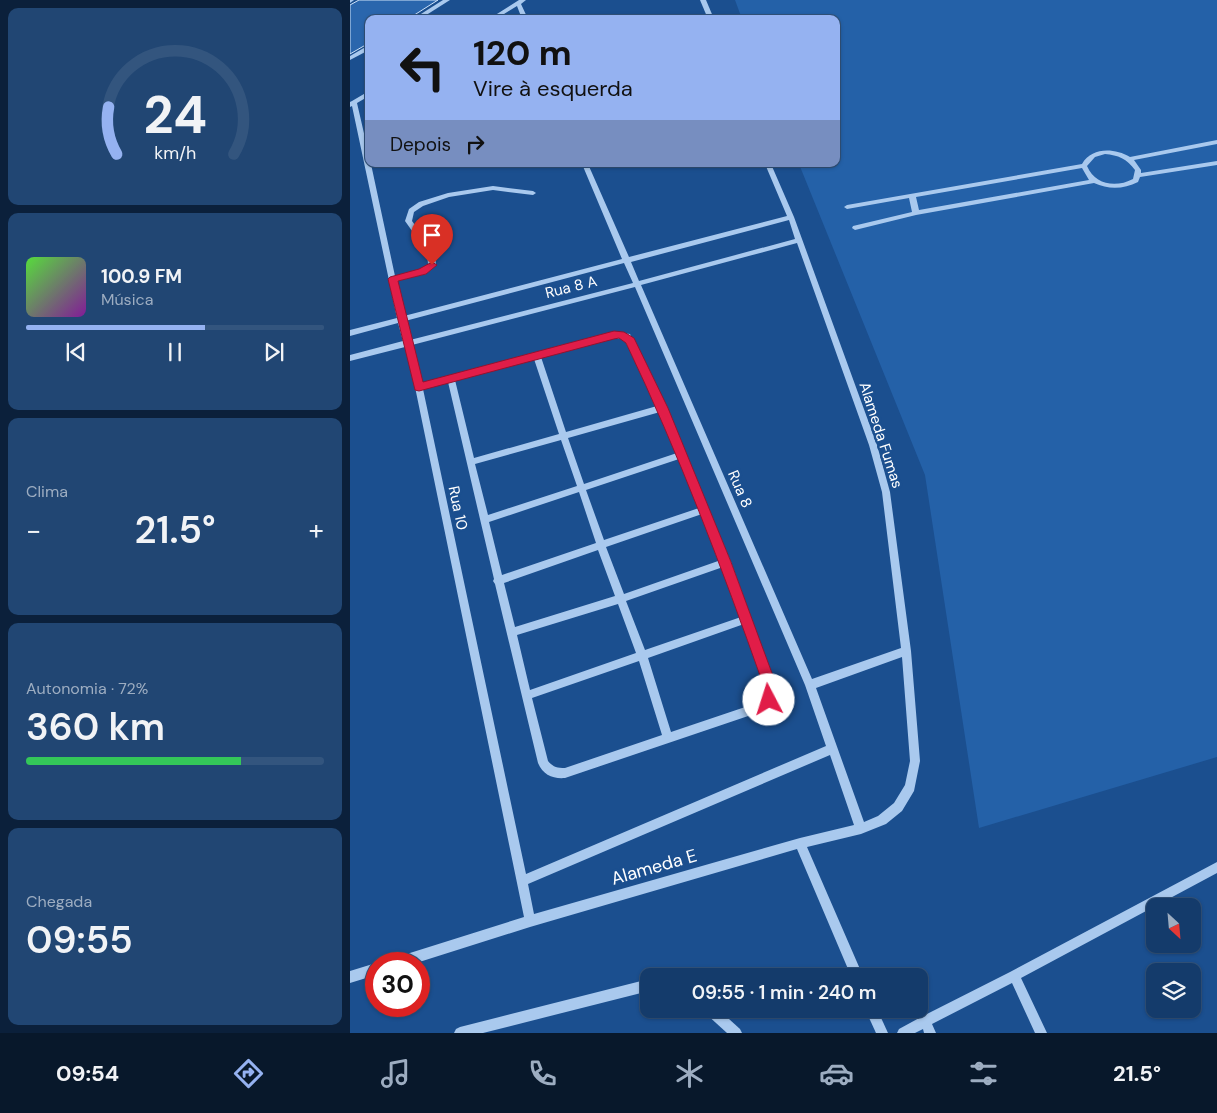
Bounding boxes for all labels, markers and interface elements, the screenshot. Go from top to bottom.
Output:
text: 120 m [473,30,572,76]
icon: left [390,35,455,100]
text: Vire à esquerda [473,74,633,103]
text: 24 [143,81,207,149]
icon: right [461,130,489,158]
text: Depois [390,132,451,157]
text: km/h [154,141,196,165]
pin [411,214,453,265]
icon: arrive [418,221,446,249]
text: 100.9 FM [101,264,182,289]
street label: Rua 8 A [543,271,599,303]
text: Música [101,289,153,310]
icon: previous [62,338,90,366]
icon: pause [161,338,189,366]
icon: next [260,338,288,366]
street label: Alameda Fumas [854,379,908,491]
street label: Rua 8 [723,467,757,511]
text: Clima [26,481,68,502]
street label: Rua 10 [444,484,472,532]
text: 21.5° [134,505,216,555]
text: − [26,512,41,549]
text: + [309,512,324,549]
position arrow [742,673,794,725]
text: Autonomia · 72% [26,678,148,699]
text: 360 km [26,702,165,752]
street label: Alameda E [608,843,700,891]
text: Chegada [26,891,92,912]
north arrow [1146,898,1201,952]
map controls [1146,898,1201,1018]
text: 09:55 [26,915,133,965]
speed limit sign: 30 [365,952,430,1017]
button: layers [1146,963,1201,1018]
text: 09:55 · 1 min · 240 m [692,980,876,1005]
icon: directions [231,1056,266,1091]
icon: music [378,1056,413,1091]
icon: phone [525,1056,560,1091]
icon: climate [672,1056,707,1091]
icon: car [819,1056,854,1091]
icon: filters [966,1056,1001,1091]
text: 09:54 [56,1059,119,1088]
text: 21.5° [1113,1059,1161,1088]

